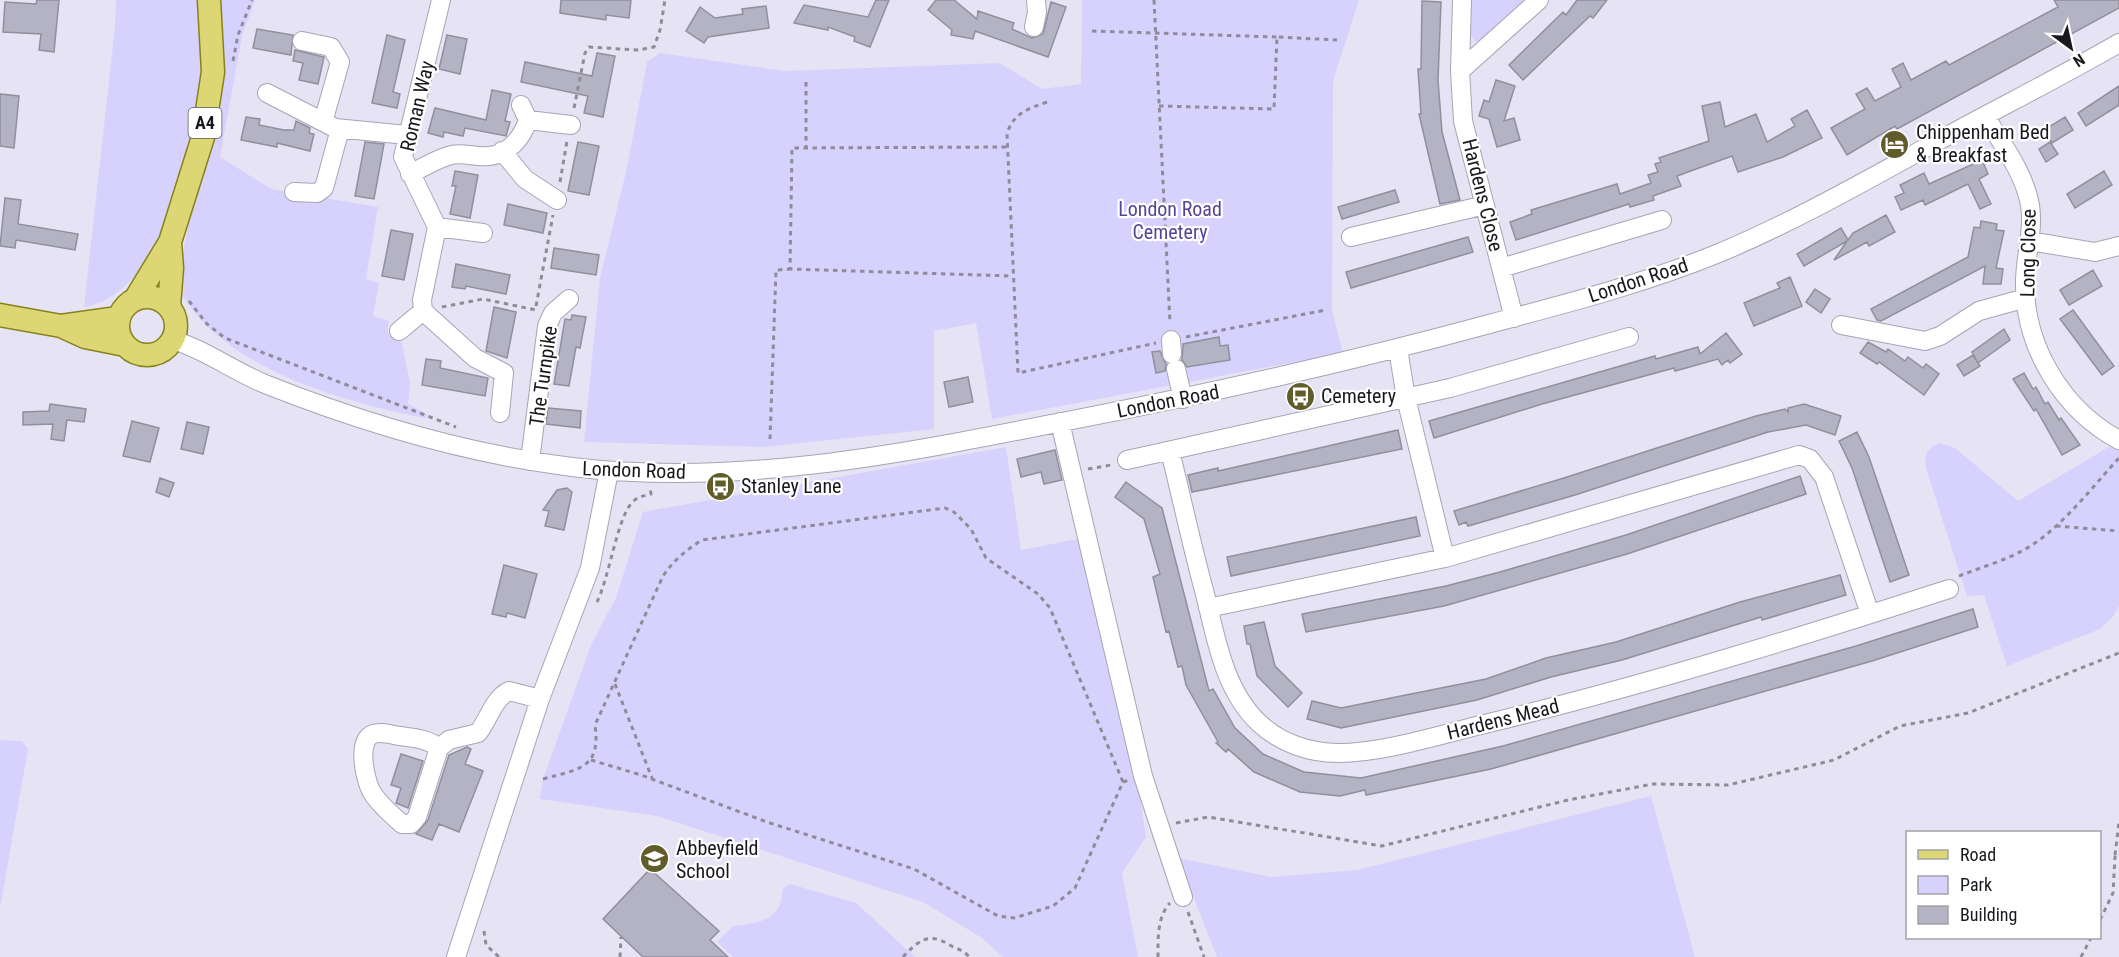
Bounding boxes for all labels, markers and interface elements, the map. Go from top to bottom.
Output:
north arrow [2041,18,2101,78]
text: N [2070,50,2088,71]
street label: Roman Way [395,58,439,154]
road number: A4 [188,108,222,138]
place label: Chippenham Bed & Breakfast [1916,120,2049,167]
hotel icon: Chippenham Bed & Breakfast [1879,128,1911,160]
street label: Hardens Close [1457,136,1509,254]
park label: London Road Cemetery [1118,197,1222,244]
street label: Long Close [2015,209,2041,297]
street label: London Road [1585,253,1691,307]
street label: The Turnpike [524,324,562,428]
street label: London Road [1115,379,1221,423]
bus stop icon: Cemetery [1284,380,1316,412]
place label: Cemetery [1321,384,1396,408]
street label: London Road [582,456,686,484]
bus stop icon: Stanley Lane [704,470,736,502]
place label: Stanley Lane [741,474,841,498]
street label: Hardens Mead [1445,693,1561,745]
legend [1906,831,2101,939]
place label: Abbeyfield School [676,836,759,883]
school or university icon: Abbeyfield School [639,843,671,875]
text: Road [1960,844,1996,865]
text: Park [1960,874,1992,895]
text: Building [1960,904,2017,925]

